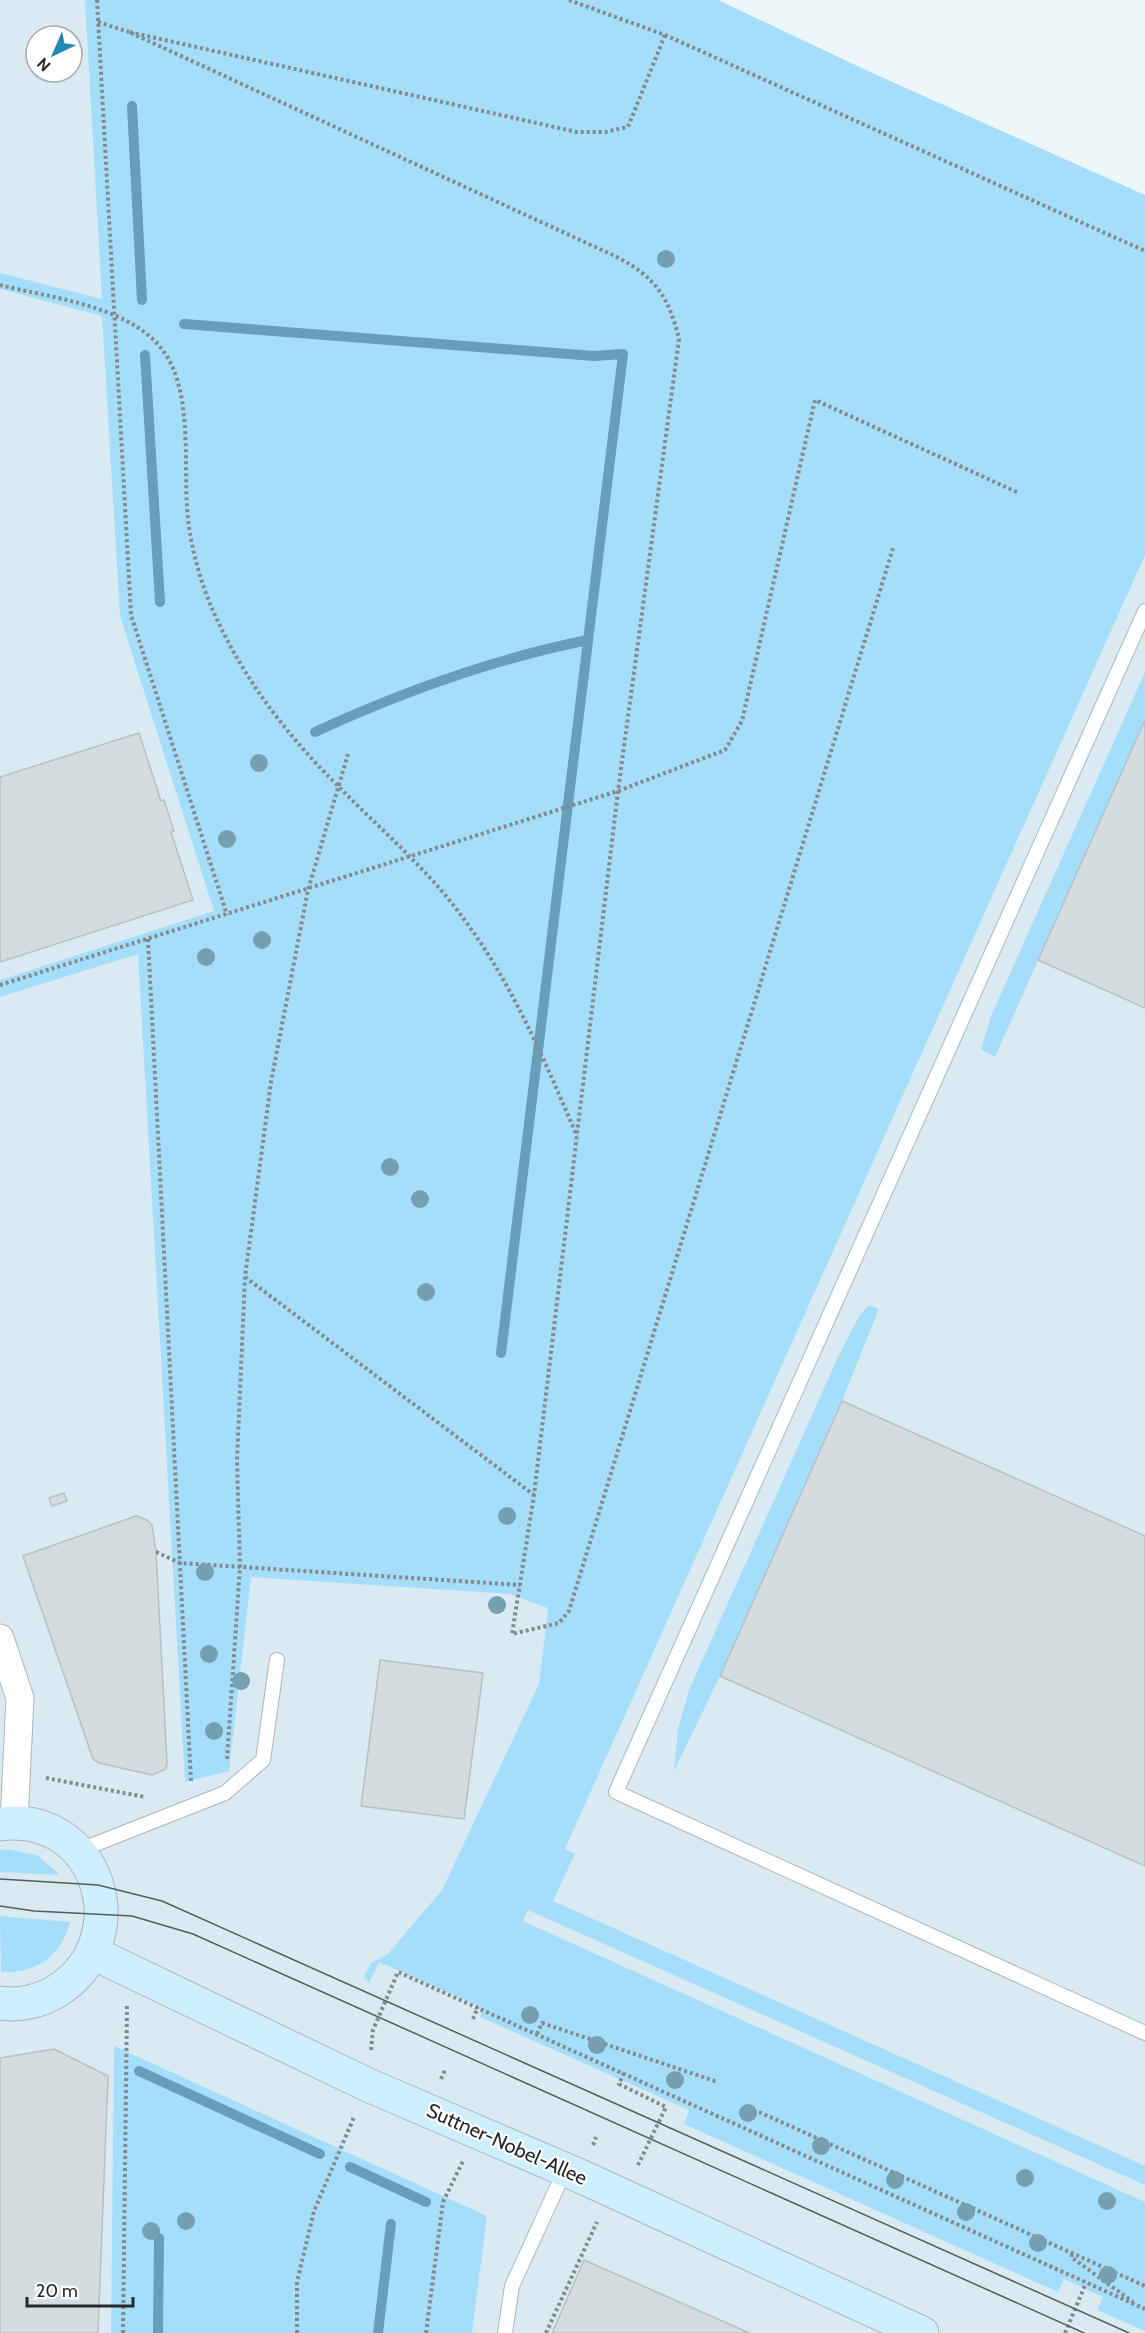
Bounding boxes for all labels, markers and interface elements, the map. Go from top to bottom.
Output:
north arrow [24,24,84,84]
text: N [33,54,55,75]
street label: Suttner-Nobel-Allee [423,2098,591,2190]
scale bar [27,2270,134,2308]
text: 20 m [36,2280,78,2302]

